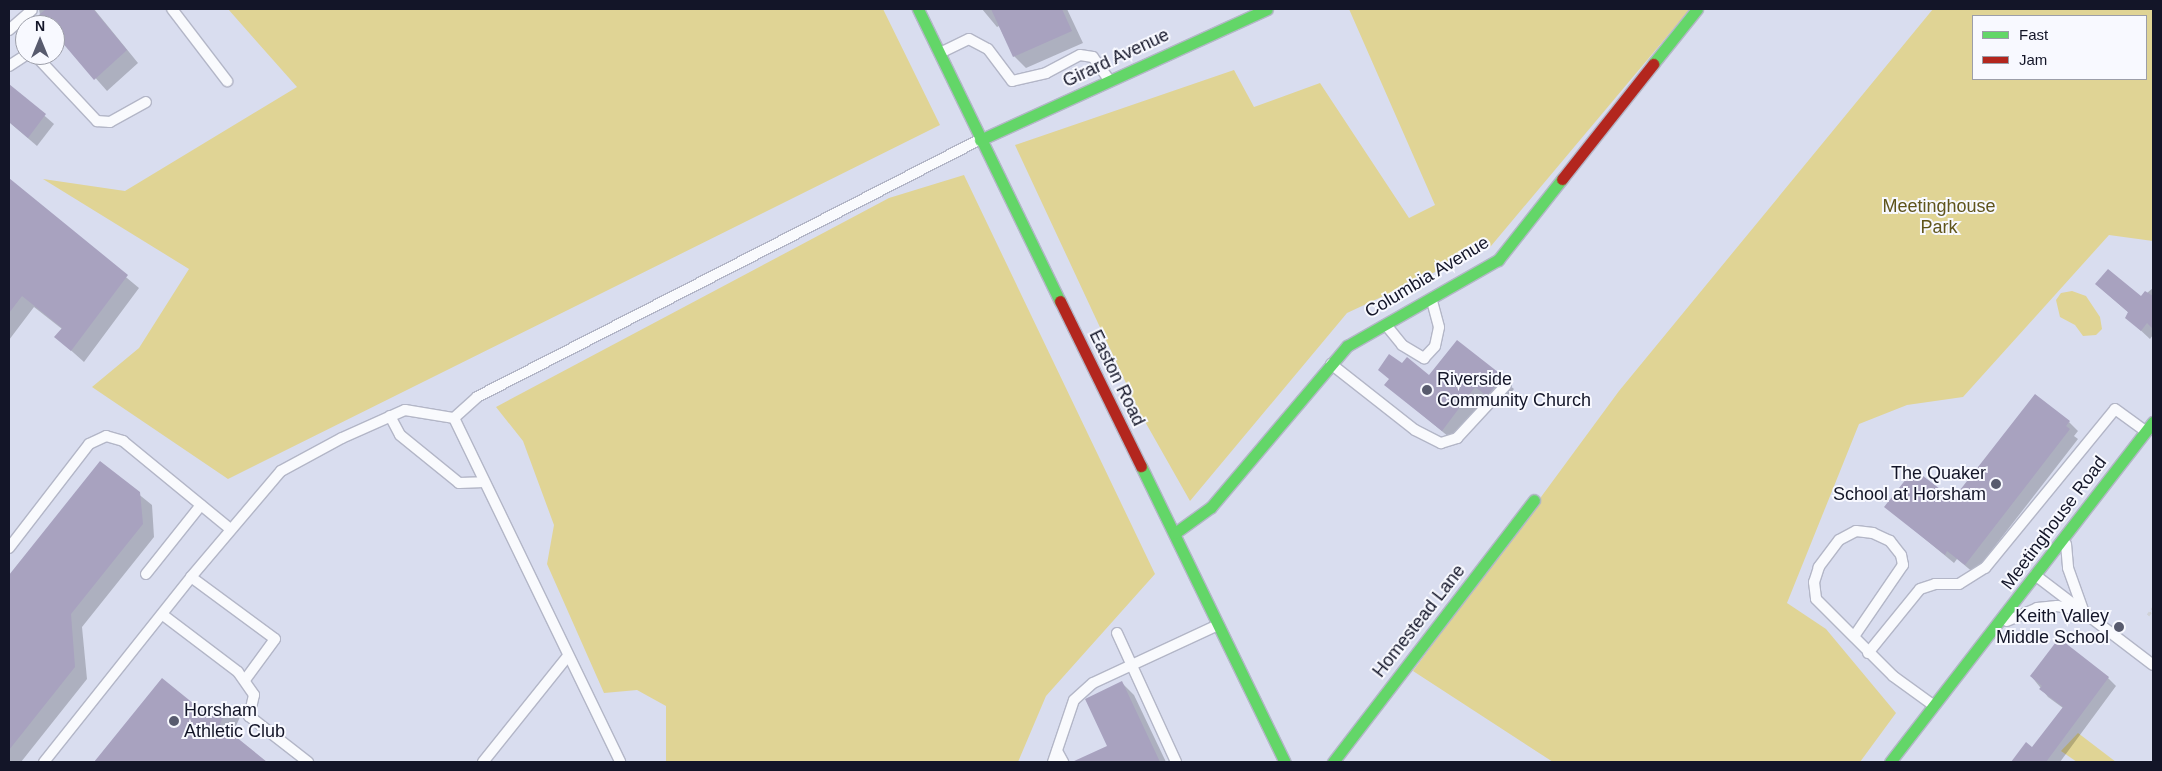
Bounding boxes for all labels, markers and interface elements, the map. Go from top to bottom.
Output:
north arrow [15,15,65,65]
legend [1972,15,2147,80]
text: N [35,18,45,34]
street label: Girard Avenue [1059,24,1173,92]
text: Fast [2019,26,2048,43]
text: Jam [2019,51,2047,68]
park label: Meetinghouse Park [1882,196,1996,238]
street label: Columbia Avenue [1361,231,1493,323]
street label: Easton Road [1084,326,1150,430]
place label: Riverside Community Church [1437,369,1591,412]
marker: Riverside Community Church [1421,384,1433,396]
street label: Meetinghouse Road [1997,452,2111,594]
place label: The Quaker School at Horsham [1833,463,1986,506]
marker: The Quaker School at Horsham [1990,478,2002,490]
street label: Homestead Lane [1368,560,1470,682]
place label: Keith Valley Middle School [1996,606,2109,649]
marker: Keith Valley Middle School [2113,621,2125,633]
place label: Horsham Athletic Club [184,700,285,742]
marker: Horsham Athletic Club [168,715,180,727]

